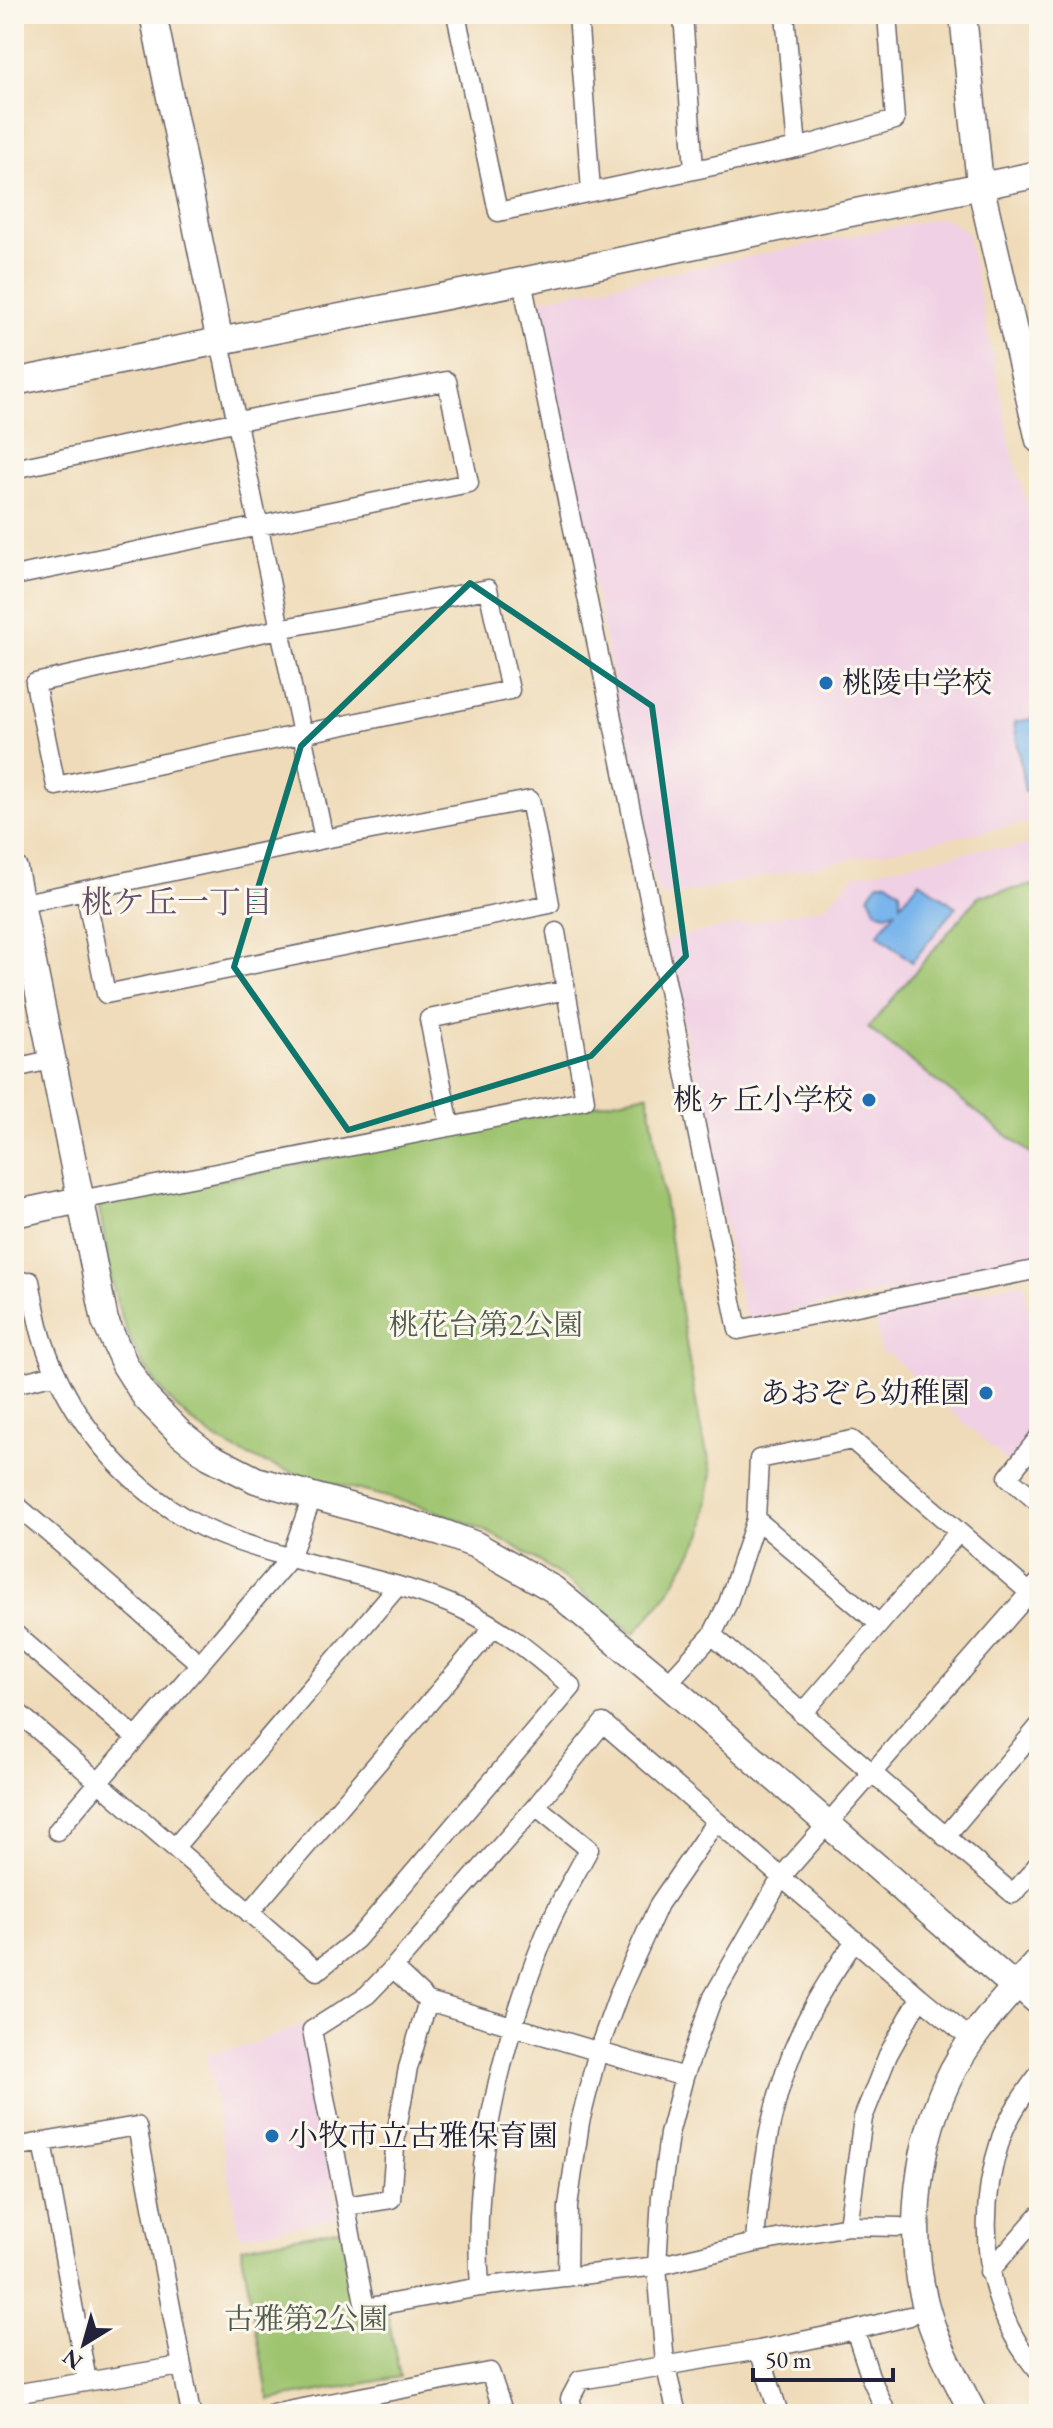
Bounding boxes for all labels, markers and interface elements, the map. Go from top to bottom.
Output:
place label: 桃陵中学校 [842,663,992,702]
marker: 桃陵中学校 [817,674,835,692]
district label: 桃ケ丘一丁目 [81,881,273,923]
place label: 桃ヶ丘小学校 [673,1080,853,1119]
marker: 桃ヶ丘小学校 [860,1091,878,1109]
park label: 桃花台第2公園 [389,1305,583,1344]
place label: あおぞら幼稚園 [760,1373,970,1412]
marker: あおぞら幼稚園 [977,1384,995,1402]
place label: 小牧市立古雅保育園 [288,2116,558,2155]
marker: 小牧市立古雅保育園 [263,2127,281,2145]
park label: 古雅第2公園 [224,2299,388,2338]
north arrow [44,2304,124,2384]
scale bar [753,2332,893,2382]
text: N [56,2343,88,2377]
text: 50 m [765,2344,812,2375]

